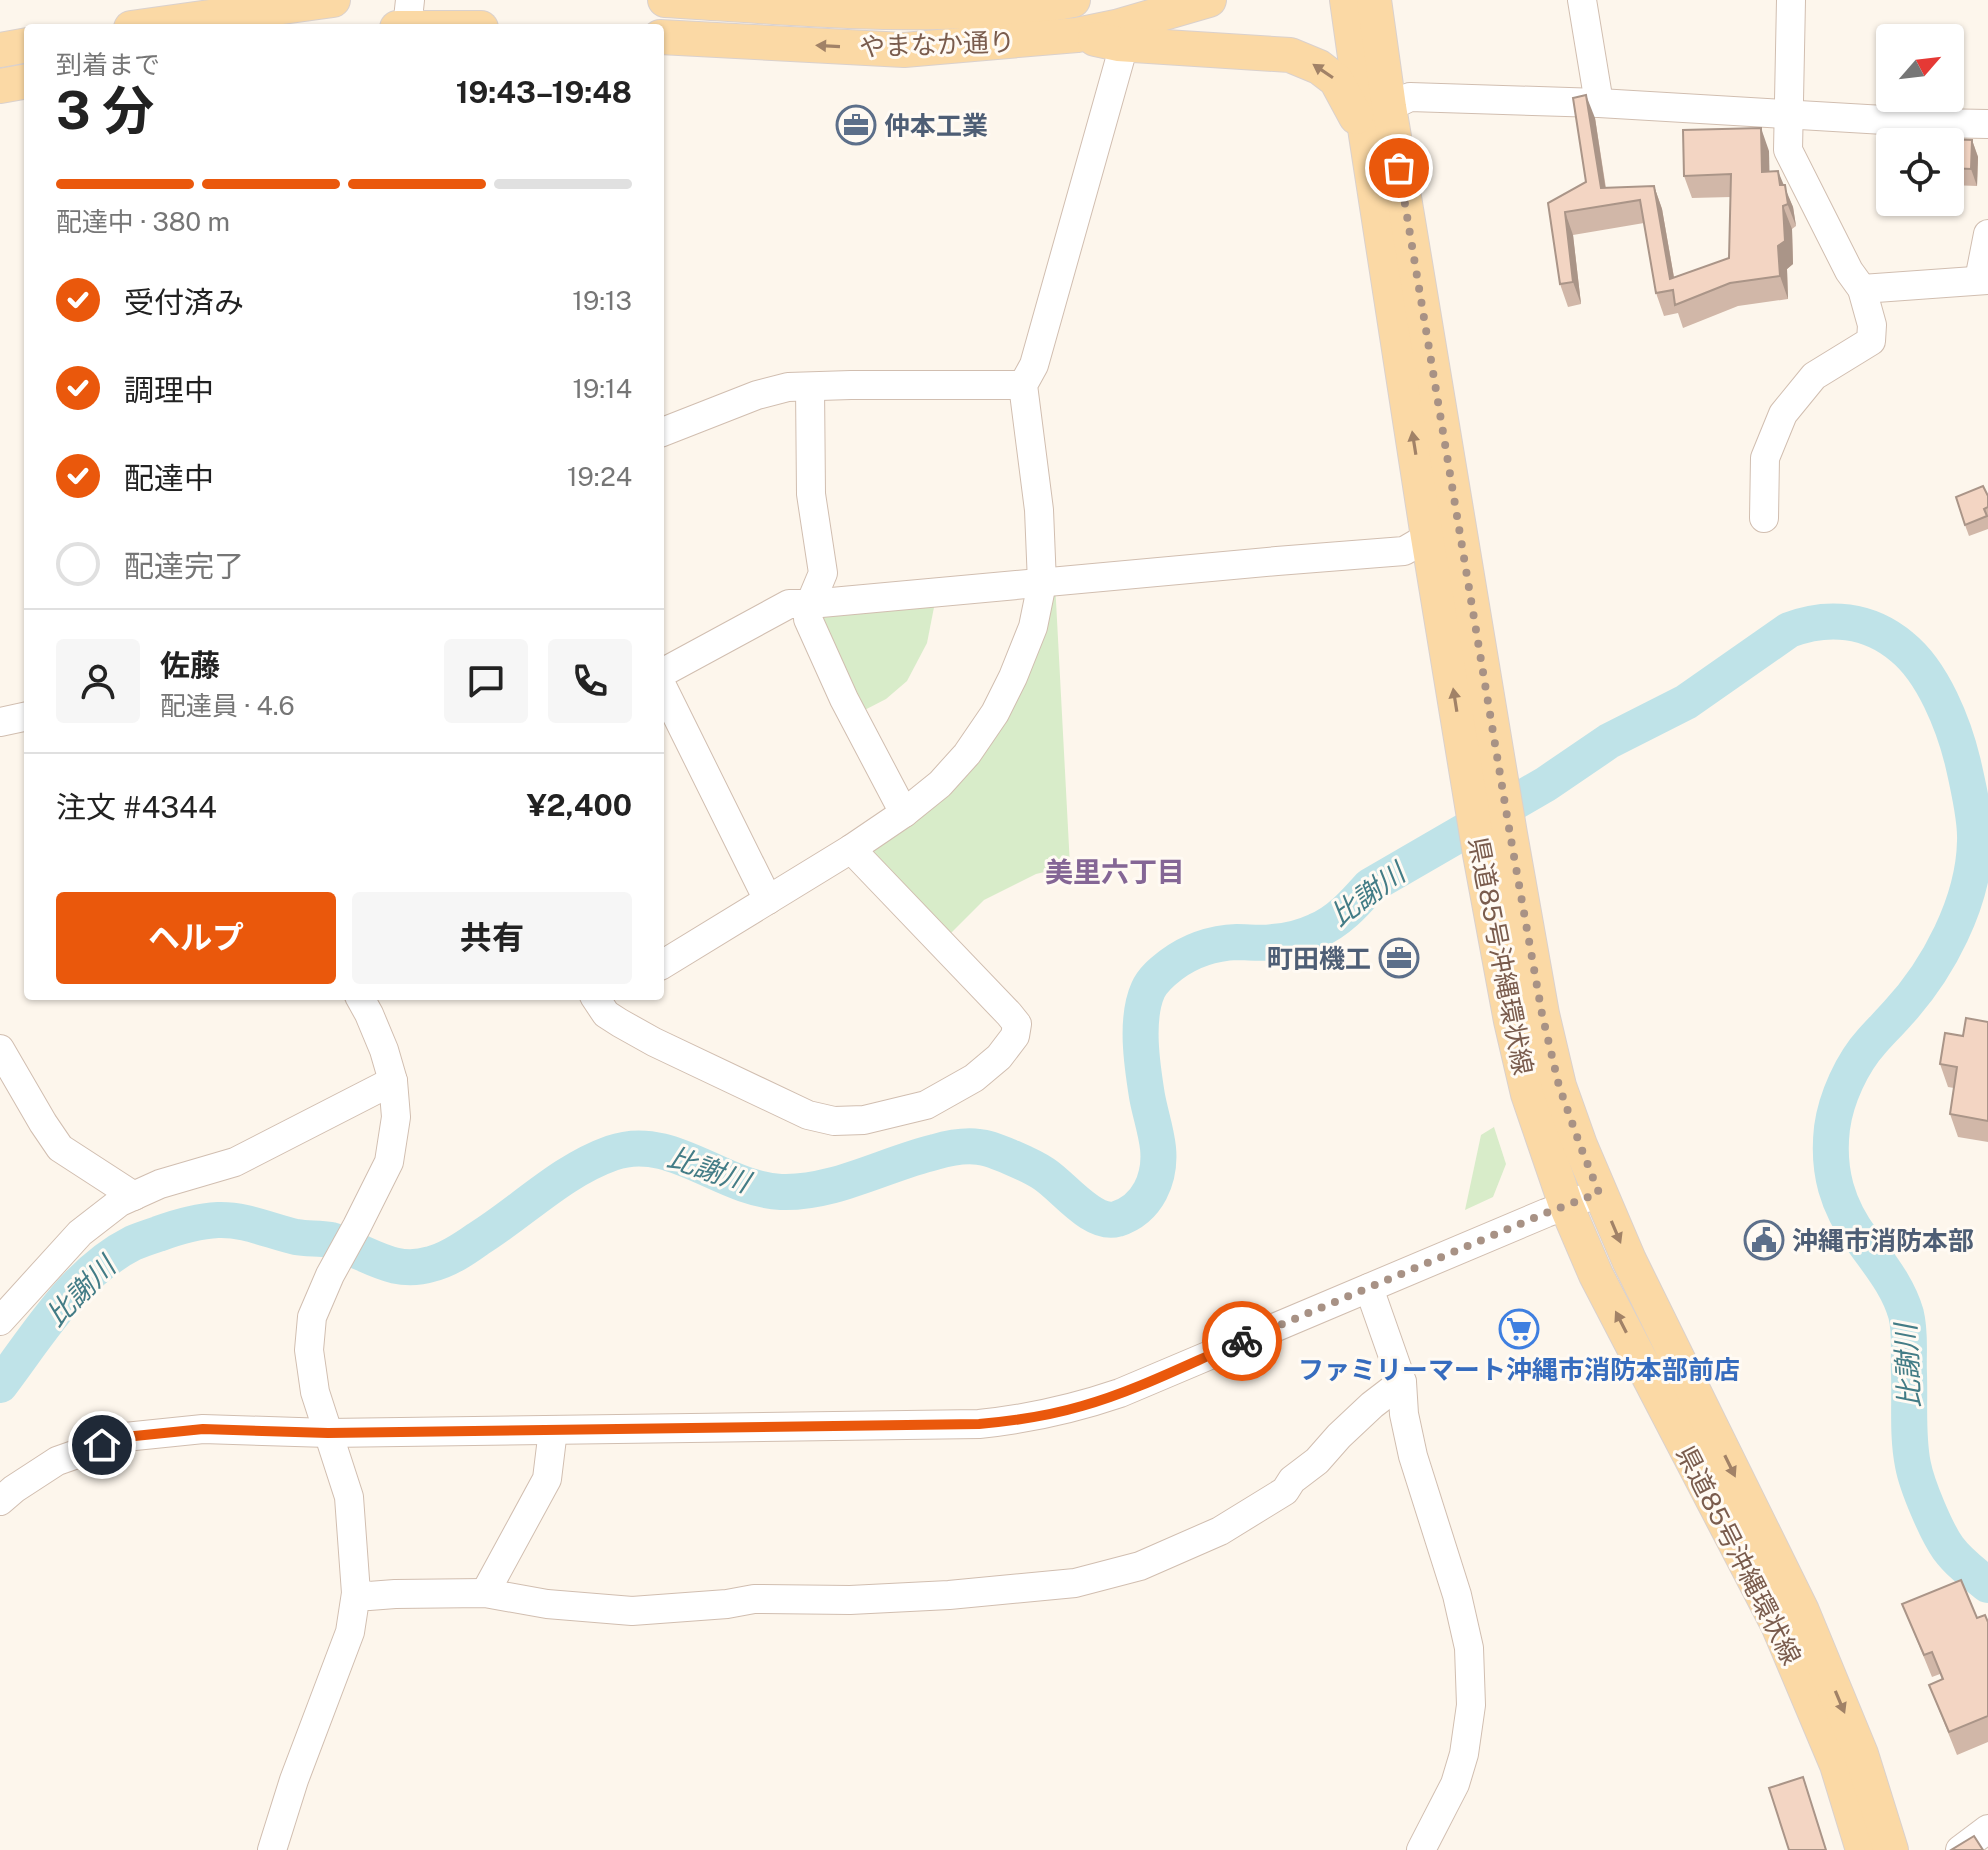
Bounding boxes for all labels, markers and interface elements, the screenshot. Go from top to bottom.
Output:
north arrow [1876,24,1964,112]
map controls [1876,24,1964,216]
street label: やまなか通り [858,26,1016,62]
one-way arrow [815,40,840,53]
text: 到着まで [56,49,160,80]
one-way arrow [1313,64,1334,79]
text: 19:43–19:48 [456,74,632,110]
text: 3 分 [56,80,154,141]
office icon: 仲本工業 [835,104,877,146]
place label: 仲本工業 [884,110,988,141]
button: locate [1876,128,1964,216]
pin [1365,134,1433,202]
icon: bag [1377,146,1421,190]
text: 配達中 · 380 m [56,206,230,237]
icon: check [56,278,100,322]
text: 受付済み [124,284,244,320]
text: 19:13 [572,285,632,316]
icon: check [56,366,100,410]
text: 調理中 [124,372,214,408]
text: 19:14 [572,373,632,404]
one-way arrow [1407,430,1419,455]
icon: check [56,454,100,498]
text: 配達中 [124,460,214,496]
text: 19:24 [567,461,632,492]
text: 配達完了 [124,548,244,584]
button: person [56,639,140,723]
button: chat [444,639,528,723]
button: phone [548,639,632,723]
text: 佐藤 [160,647,220,683]
one-way arrow [1448,687,1461,712]
text: 配達員 · 4.6 [160,690,295,721]
text: ¥2,400 [527,787,632,823]
text: 注文 #4344 [56,789,217,825]
street label: 県道85号沖縄環状線 [1463,835,1539,1077]
water label: 比謝川 [1323,854,1413,932]
district label: 美里六丁目 [1045,855,1185,888]
button: ヘルプ [56,892,336,984]
button: 共有 [352,892,632,984]
office icon: 町田機工 [1378,937,1420,979]
place label: 町田機工 [1267,943,1371,974]
water label: 比謝川 [664,1140,757,1199]
public building icon: 沖縄市消防本部 [1743,1219,1785,1261]
one-way arrow [1610,1220,1623,1244]
place label: 沖縄市消防本部 [1792,1225,1974,1256]
water label: 比謝川 [39,1248,123,1332]
courier [1202,1301,1282,1381]
supermarket icon: ファミリーマート沖縄市消防本部前店 [1498,1308,1540,1350]
one-way arrow [1614,1311,1627,1334]
icon: bike [1220,1319,1264,1363]
water label: 比謝川 [1888,1320,1926,1409]
place label: ファミリーマート沖縄市消防本部前店 [1298,1354,1740,1385]
pin [68,1411,136,1479]
icon: home [80,1423,124,1467]
street label: 県道85号沖縄環状線 [1670,1440,1808,1670]
one-way arrow [1723,1454,1737,1478]
one-way arrow [1833,1690,1846,1714]

